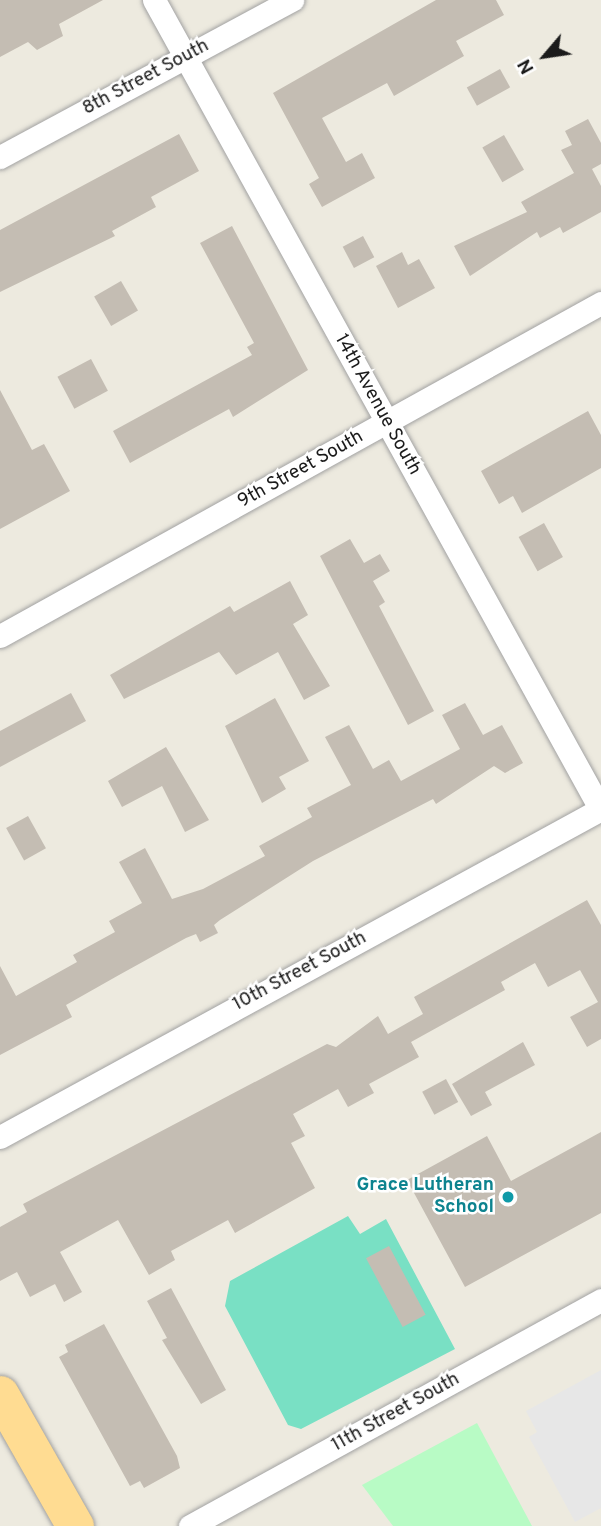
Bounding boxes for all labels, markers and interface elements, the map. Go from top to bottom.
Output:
north arrow [510,21,580,91]
street label: 8th Street South [79,35,213,121]
text: N [513,54,540,78]
street label: 14th Avenue South [329,330,425,480]
street label: 9th Street South [234,426,368,514]
street label: 10th Street South [229,927,371,1017]
place label: Grace Lutheran School [356,1175,494,1219]
marker: Grace Lutheran School [500,1189,516,1205]
street label: 11th Street South [328,1368,464,1458]

